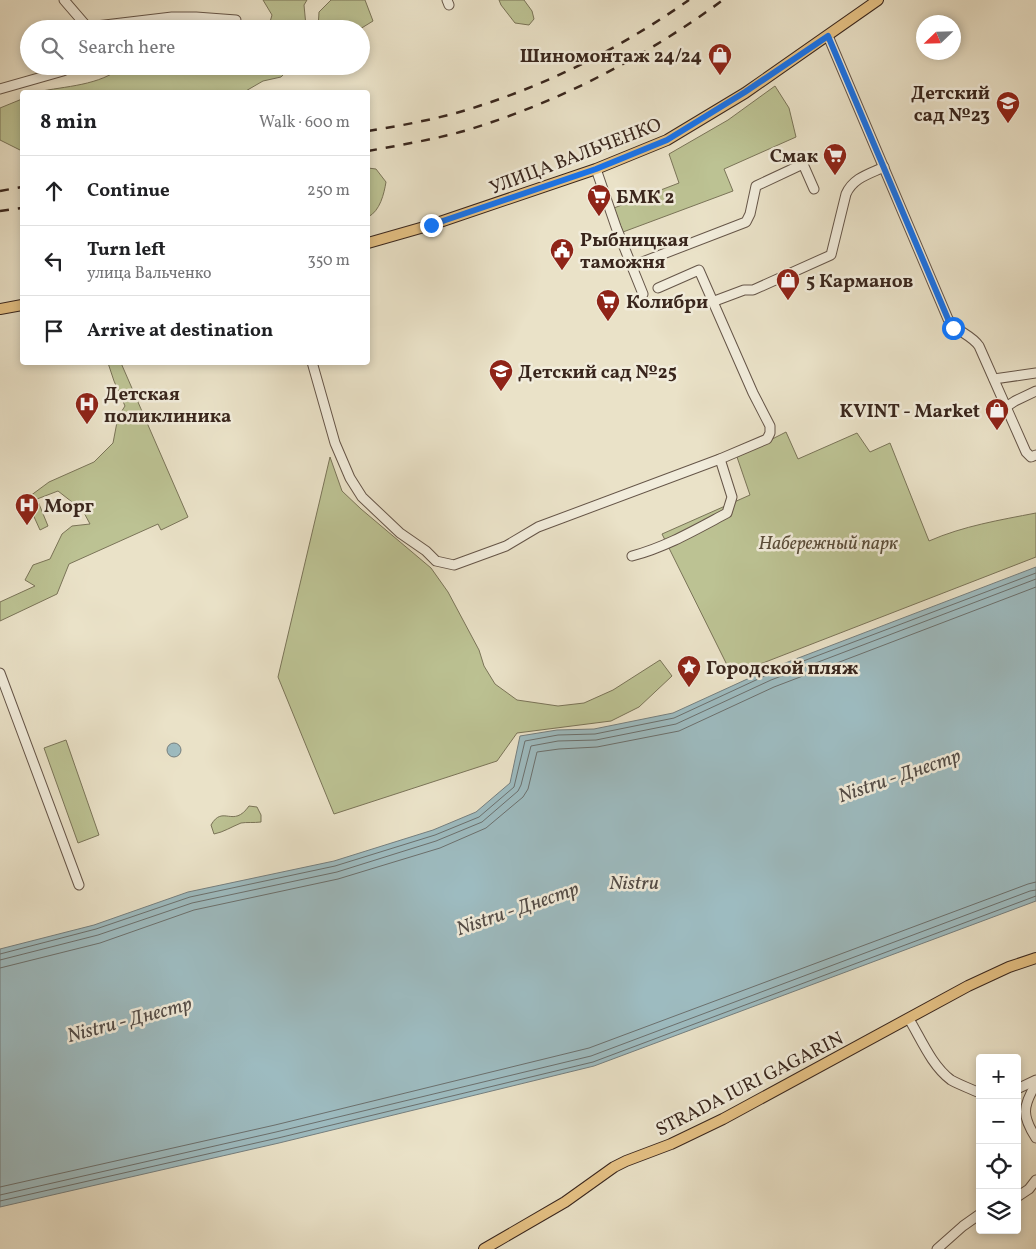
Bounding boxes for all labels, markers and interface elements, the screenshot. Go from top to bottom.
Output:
north arrow [916,15,961,60]
search box [20,20,370,75]
icon: search [38,34,66,62]
text: Search here [78,35,175,61]
shop icon: Шиномонтаж 24/24 [707,42,733,76]
place label: Шиномонтаж 24/24 [520,44,702,70]
place label: Детский сад №23 [911,81,990,129]
school or university icon: Детский сад №23 [995,90,1021,124]
text: 8 min [40,108,97,137]
text: Walk · 600 m [259,112,350,134]
street label: УЛИЦА ВАЛЬЧЕНКО [486,112,665,202]
supermarket icon: Смак [822,142,848,176]
place label: Смак [770,144,819,170]
icon: ahead [40,177,68,205]
text: Continue [87,178,170,204]
text: 250 m [307,180,350,202]
supermarket icon: БМК 2 [586,183,612,217]
place label: БМК 2 [616,185,674,211]
route end [420,214,443,237]
place label: Рыбницкая таможня [580,228,689,276]
text: Turn left [87,237,166,263]
public building icon: Рыбницкая таможня [549,237,575,271]
icon: left [40,247,68,275]
text: 350 m [307,250,350,272]
text: улица Вальченко [87,263,212,285]
shop icon: 5 Карманов [775,267,801,301]
place label: 5 Карманов [806,269,913,295]
supermarket icon: Колибри [595,288,621,322]
place label: Колибри [626,290,708,316]
icon: arrive [40,317,68,345]
route start [942,317,965,340]
text: Arrive at destination [87,318,273,344]
school or university icon: Детский сад №25 [488,358,514,392]
place label: Детский сад №25 [518,360,677,386]
place label: Детская поликлиника [104,382,231,430]
hospital icon: Детская поликлиника [74,391,100,425]
shop icon: KVINT - Market [984,397,1010,431]
place label: KVINT - Market [840,399,980,425]
hospital icon: Морг [14,492,40,526]
place label: Морг [44,494,94,520]
park label: Набережный парк [758,531,899,557]
place icon: Городской пляж [676,654,702,688]
place label: Городской пляж [706,656,859,682]
water label: Nistru - Днестр [835,743,965,811]
water label: Nistru [609,870,659,898]
water label: Nistru - Днестр [453,876,583,944]
water label: Nistru - Днестр [64,991,196,1051]
street label: STRADA IURI GAGARIN [652,1026,848,1143]
map controls [976,1054,1021,1234]
button: + [976,1054,1021,1099]
button: − [976,1099,1021,1144]
button: locate [976,1144,1021,1189]
button: layers [976,1189,1021,1234]

